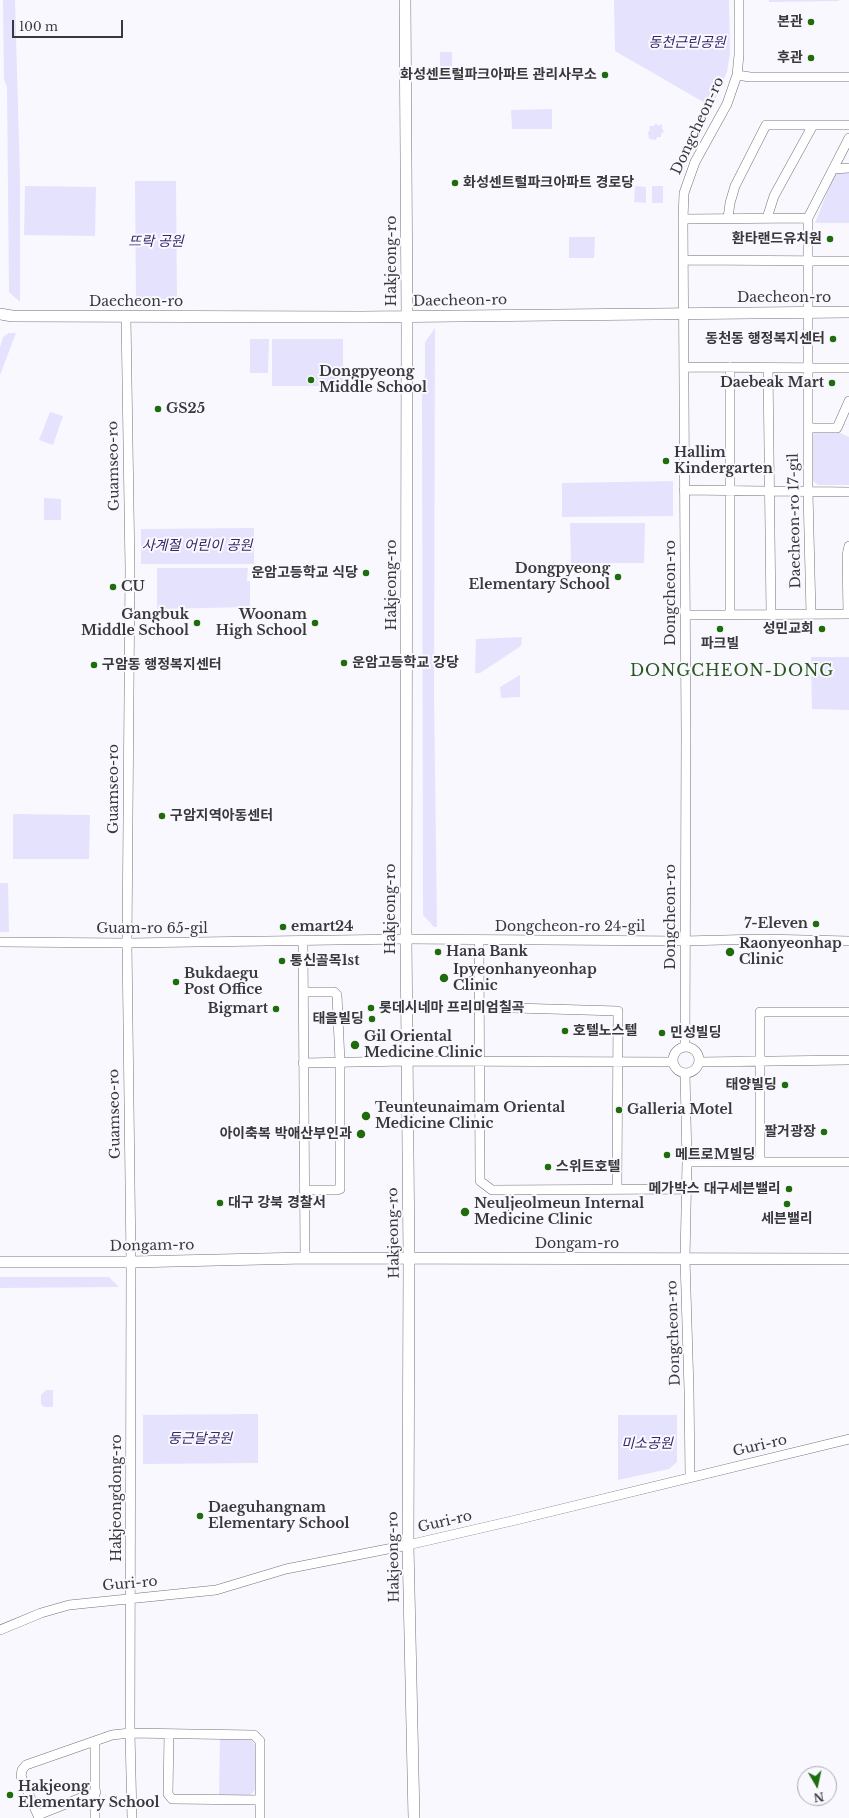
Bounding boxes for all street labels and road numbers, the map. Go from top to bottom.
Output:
street label: Dongcheon-ro [668,75,728,177]
street label: Hakjeong-ro [384,216,400,306]
street label: Daecheon-ro [737,290,831,306]
street label: Daecheon-ro [413,292,507,310]
street label: Daecheon-ro [89,294,183,310]
street label: Guamseo-ro [105,421,123,511]
street label: Daecheon-ro 17-gil [785,453,805,589]
street label: Hakjeong-ro [384,540,400,630]
street label: Dongcheon-ro [663,540,679,646]
street label: Guamseo-ro [106,744,122,834]
street label: Hakjeong-ro [383,864,399,954]
street label: Dongcheon-ro [663,864,679,970]
street label: Dongcheon-ro 24-gil [495,919,645,935]
street label: Guam-ro 65-gil [96,921,208,937]
street label: Guamseo-ro [106,1069,124,1159]
street label: Hakjeong-ro [385,1187,403,1279]
street label: Dongam-ro [535,1236,619,1252]
street label: Dongam-ro [110,1237,194,1255]
street label: Dongcheon-ro [664,1280,684,1386]
street label: Guri-ro [731,1432,789,1460]
street label: Hakjeongdong-ro [109,1434,125,1562]
street label: Guri-ro [416,1508,474,1536]
street label: Hakjeong-ro [385,1511,403,1603]
street label: Guri-ro [102,1573,158,1595]

